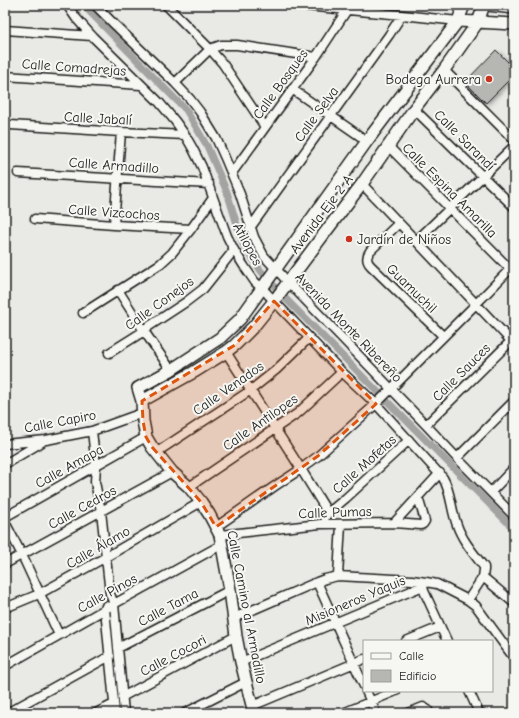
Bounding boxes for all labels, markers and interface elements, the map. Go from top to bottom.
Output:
street label: Calle Bosques [249,46,312,123]
street label: Calle Comadrejas [21,55,127,80]
place label: Bodega Aurrera [385,71,481,88]
marker: Bodega Aurrera [484,74,494,84]
street label: Calle Selva [291,83,342,145]
street label: Calle Sarandí [431,106,499,175]
street label: Calle Jabalí [63,108,133,129]
street label: Calle Espina Amarilla [399,139,501,241]
street label: Calle Armadillo [68,154,160,177]
street label: Avenida Eje 2 A [286,171,357,257]
street label: Calle Vizcochos [68,201,160,224]
street label: Atilopes [229,220,266,269]
place label: Jardín de Niños [357,231,451,248]
marker: Jardín de Niños [344,234,354,244]
street label: Guamuchil [383,260,440,317]
street label: Avenida Monte Ribereño [292,269,406,386]
street label: Calle Conejos [122,273,197,334]
street label: Calle Sauces [429,340,494,405]
street label: Calle Venados [189,358,267,419]
street label: Calle Antilopes [220,390,301,454]
street label: Calle Capiro [23,406,97,437]
street label: Calle Mofetas [329,431,400,497]
street label: Calle Amapa [32,441,106,492]
street label: Calle Cedros [45,482,119,533]
street label: Calle Pumas [298,503,372,522]
street label: Calle Álamo [63,522,133,573]
street label: Calle Camino al Armadillo [223,529,270,685]
street label: Calle Pinos [74,570,140,617]
street label: Misioneros Yaquis [302,572,408,629]
street label: Calle Tama [135,585,201,630]
street label: Calle Cocori [137,631,209,680]
legend [363,640,493,692]
text: Calle [399,649,424,663]
text: Edificio [399,669,436,683]

